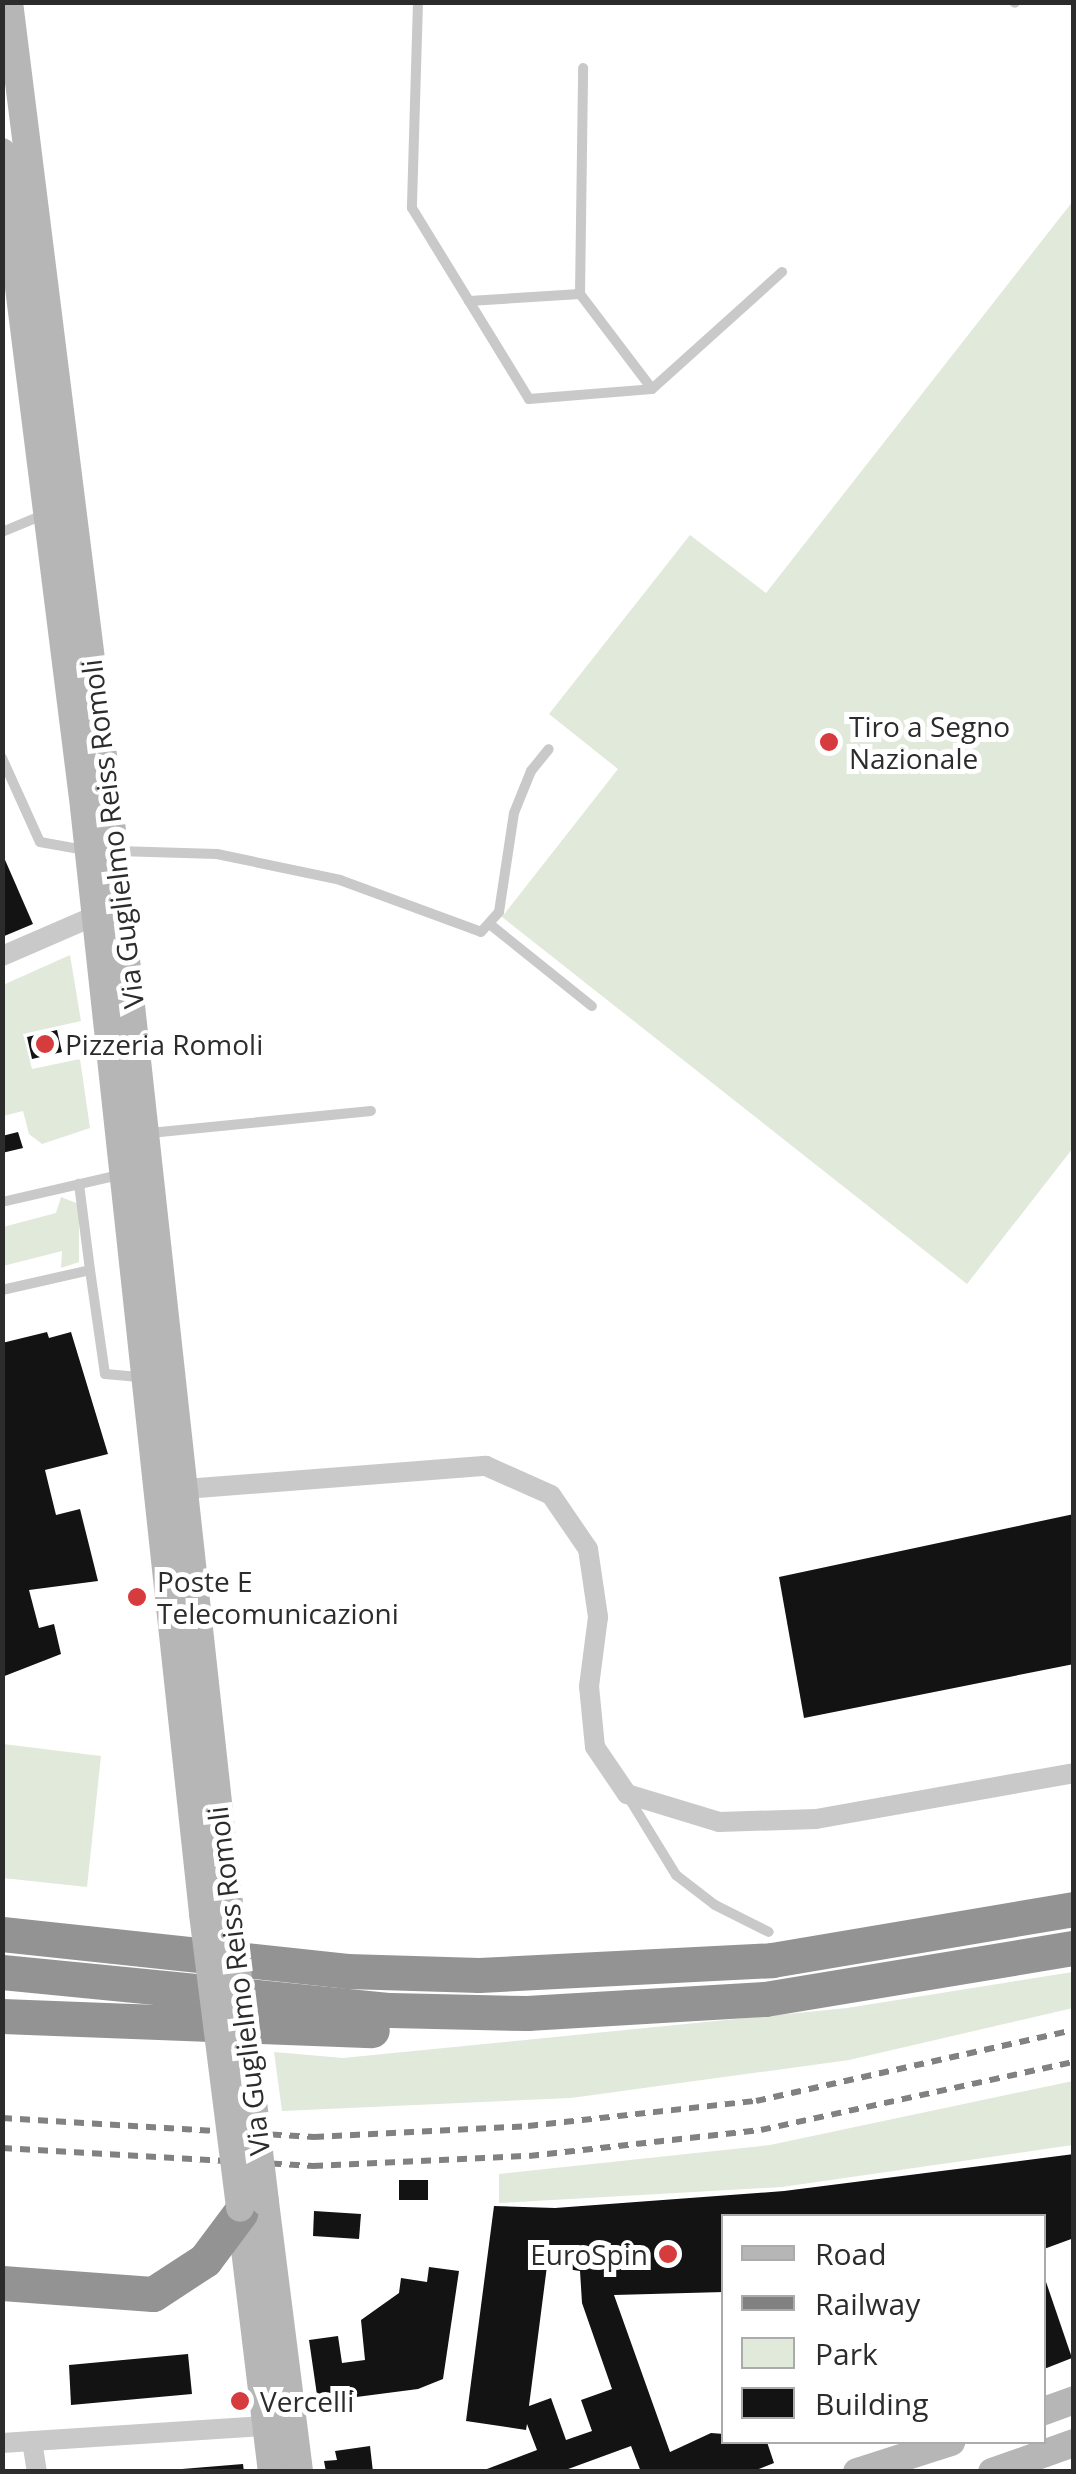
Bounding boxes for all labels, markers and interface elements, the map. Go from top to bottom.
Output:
street label: Via Guglielmo Reiss Romoli [74,658,150,1010]
place label: Tiro a Segno Nazionale [849,709,1010,775]
marker: Tiro a Segno Nazionale [818,731,840,753]
place label: Pizzeria Romoli [65,1027,263,1061]
marker: Pizzeria Romoli [34,1033,56,1055]
place label: Poste E Telecomunicazioni [157,1564,399,1630]
marker: Poste E Telecomunicazioni [126,1586,148,1608]
street label: Via Guglielmo Reiss Romoli [200,1805,276,2157]
legend [721,2214,1046,2444]
text: Road [815,2233,887,2274]
place label: EuroSpin [530,2237,648,2271]
marker: EuroSpin [657,2243,679,2265]
text: Railway [815,2283,920,2324]
text: Park [815,2333,878,2374]
text: Building [815,2383,929,2424]
place label: Vercelli [260,2384,354,2418]
marker: Vercelli [229,2390,251,2412]

